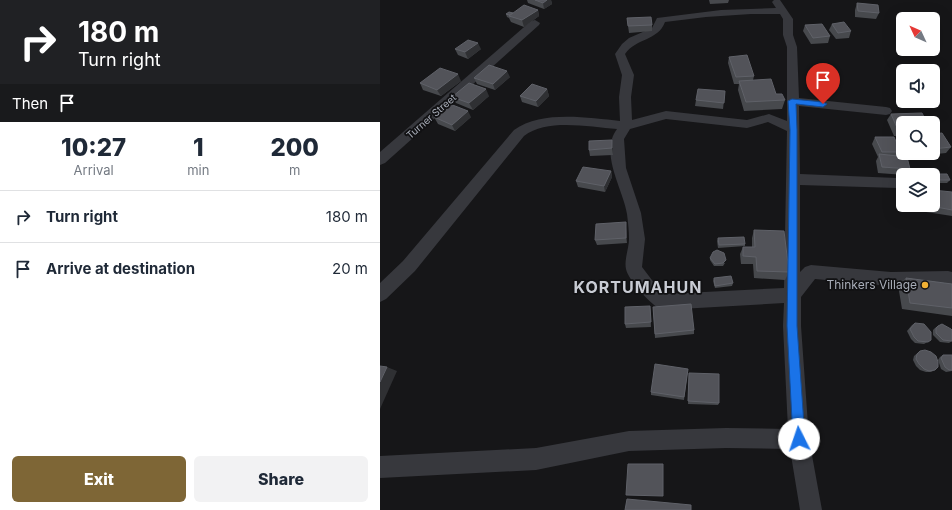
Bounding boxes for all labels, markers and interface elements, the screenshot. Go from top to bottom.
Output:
north arrow [896,12,940,56]
map controls [896,12,940,212]
text: 180 m [78,15,159,49]
icon: right [12,16,64,68]
text: Turn right [78,49,161,70]
pin [806,63,840,104]
button: sound [896,64,940,108]
icon: arrive [812,69,834,91]
street label: Turner Street [404,91,459,141]
icon: arrive [56,92,78,114]
text: Then [12,94,48,113]
button: search [896,116,940,160]
text: 10:27 [61,133,126,162]
text: 1 [193,133,204,162]
text: 200 [270,133,319,162]
text: Arrival [74,162,114,178]
text: min [187,162,209,178]
text: m [289,162,300,178]
button: layers [896,168,940,212]
icon: right [12,206,34,228]
text: Turn right [46,207,118,226]
text: 180 m [326,207,368,226]
icon: arrive [12,258,34,280]
text: Arrive at destination [46,259,195,278]
text: 20 m [332,259,368,278]
district label: KORTUMAHUN [574,277,702,297]
place label: Thinkers Village [827,277,917,292]
marker: Thinkers Village [920,280,930,290]
position arrow [778,418,820,460]
button: Exit [12,456,186,502]
button: Share [194,456,368,502]

